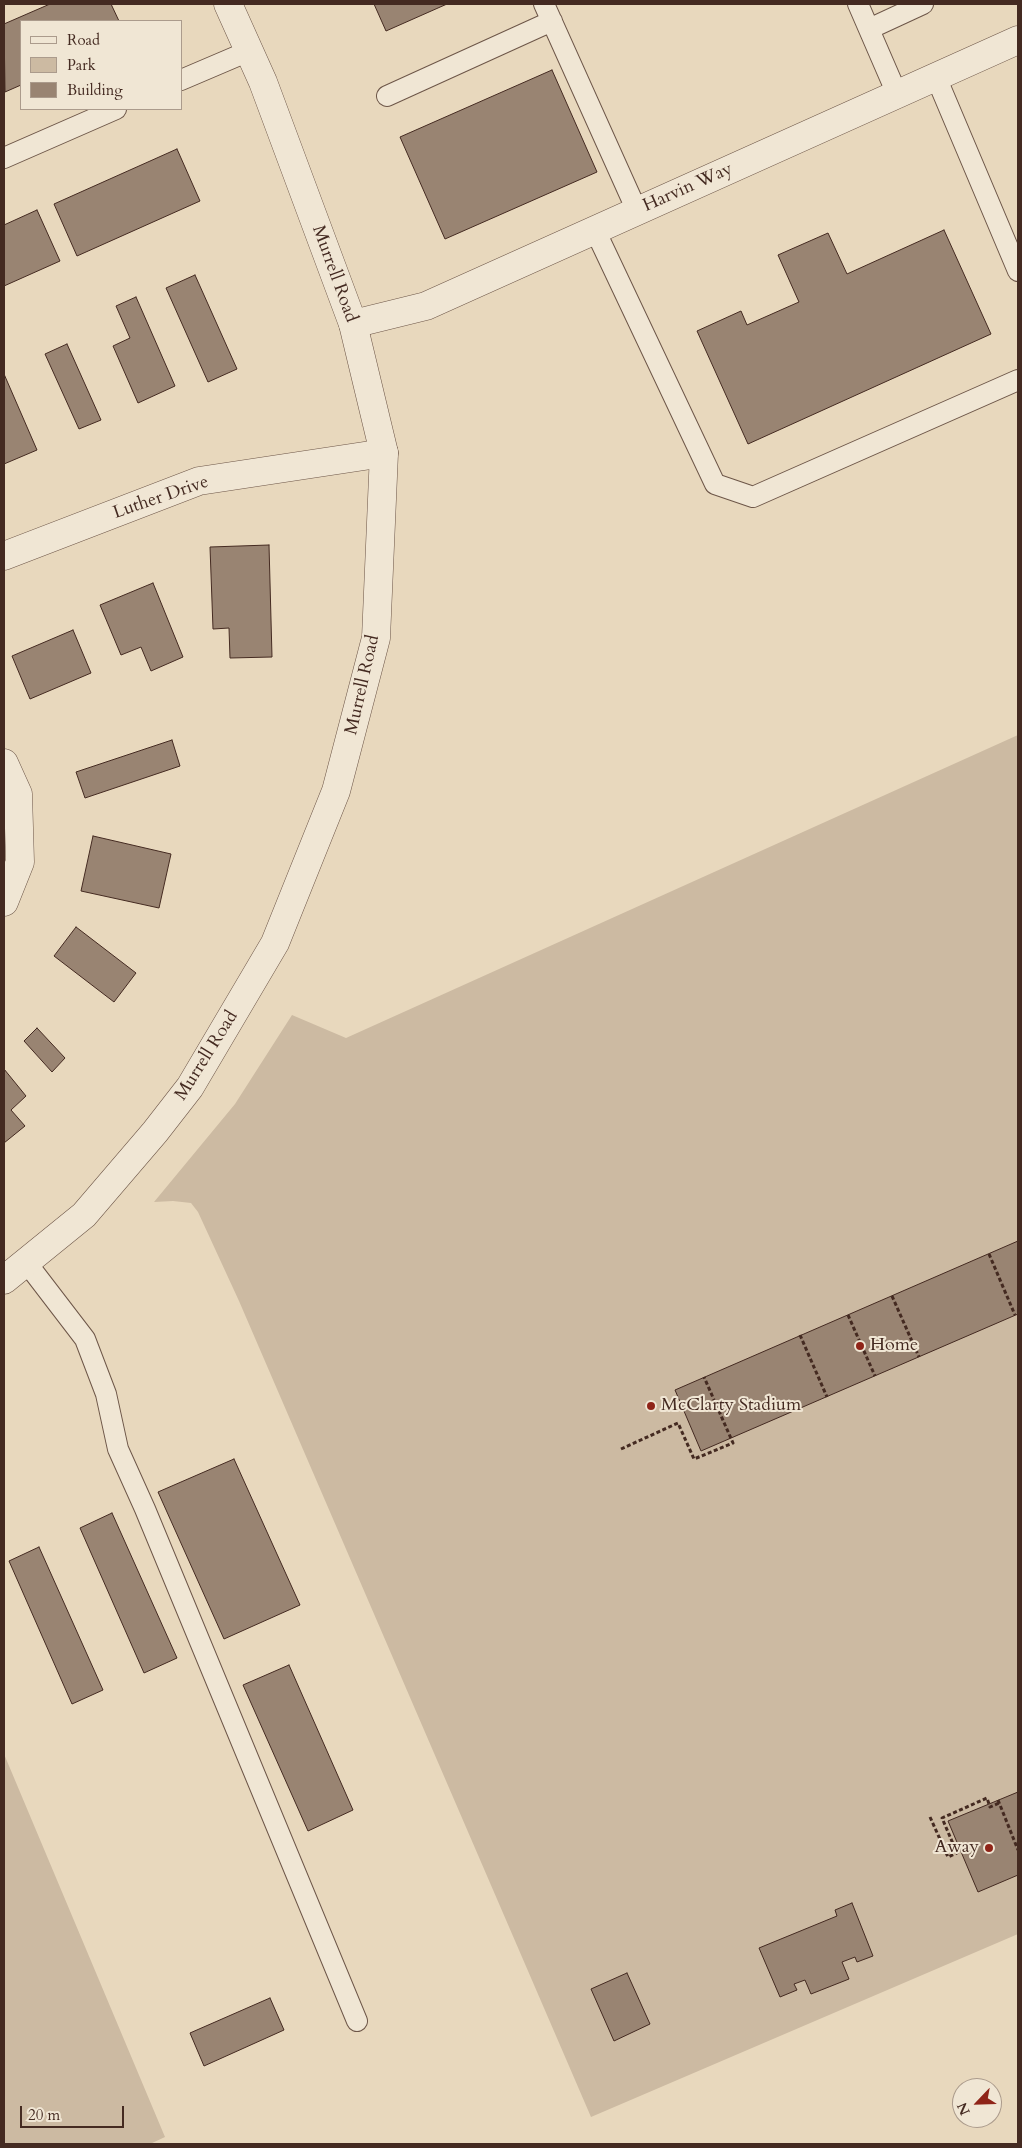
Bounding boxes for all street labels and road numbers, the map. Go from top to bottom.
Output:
street label: Harvin Way [640,159,736,217]
street label: Murrell Road [306,223,362,325]
street label: Luther Drive [110,472,212,524]
street label: Murrell Road [341,633,385,737]
street label: Murrell Road [171,1007,243,1105]

